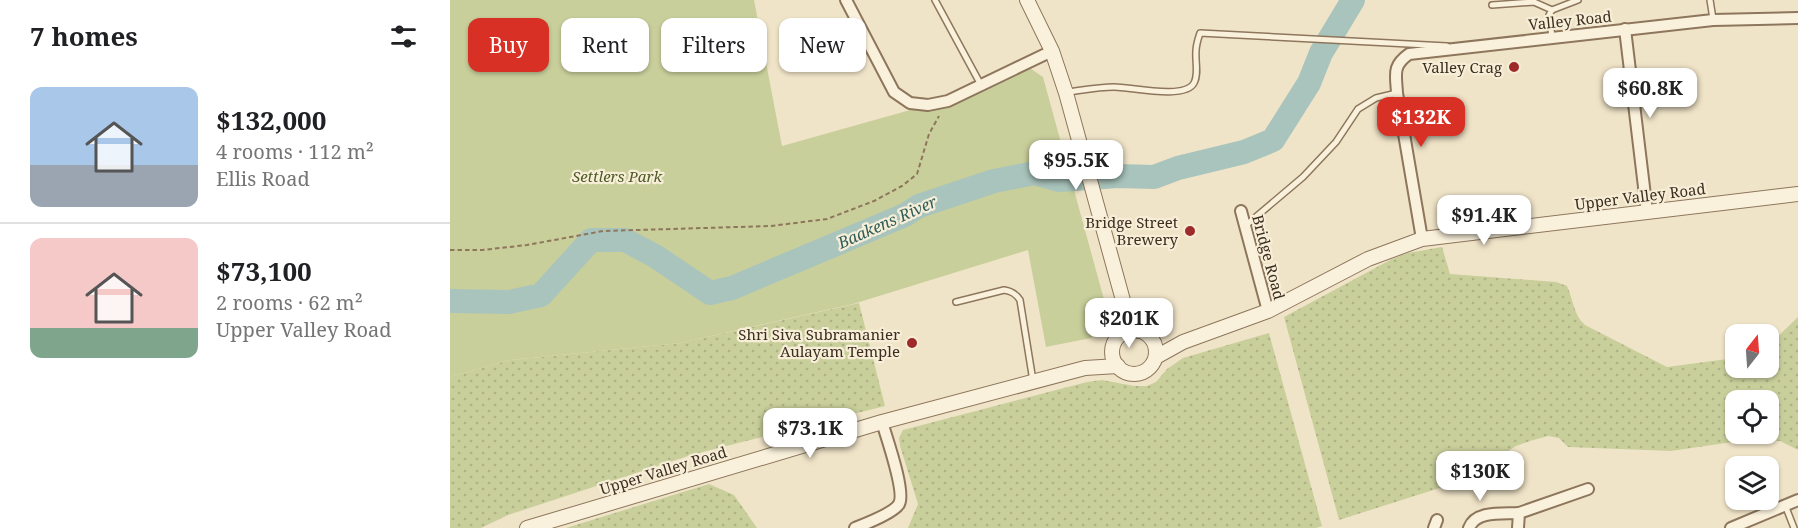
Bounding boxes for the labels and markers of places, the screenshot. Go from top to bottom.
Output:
place label: Valley Crag [1422,57,1502,77]
marker: Valley Crag [1507,60,1521,74]
pin: $60.8K [1601,68,1699,119]
pin: $132K [1379,97,1463,148]
pin: $95.5K [1027,140,1125,191]
pin: $91.4K [1435,195,1533,246]
place label: Bridge Street Brewery [1085,212,1179,249]
marker: Bridge Street Brewery [1183,224,1197,238]
pin: $201K [1087,298,1171,349]
place label: Shri Siva Subramanier Aulayam Temple [738,324,900,361]
marker: Shri Siva Subramanier Aulayam Temple [905,336,919,350]
pin: $73.1K [761,408,859,459]
pin: $130K [1438,451,1522,502]

